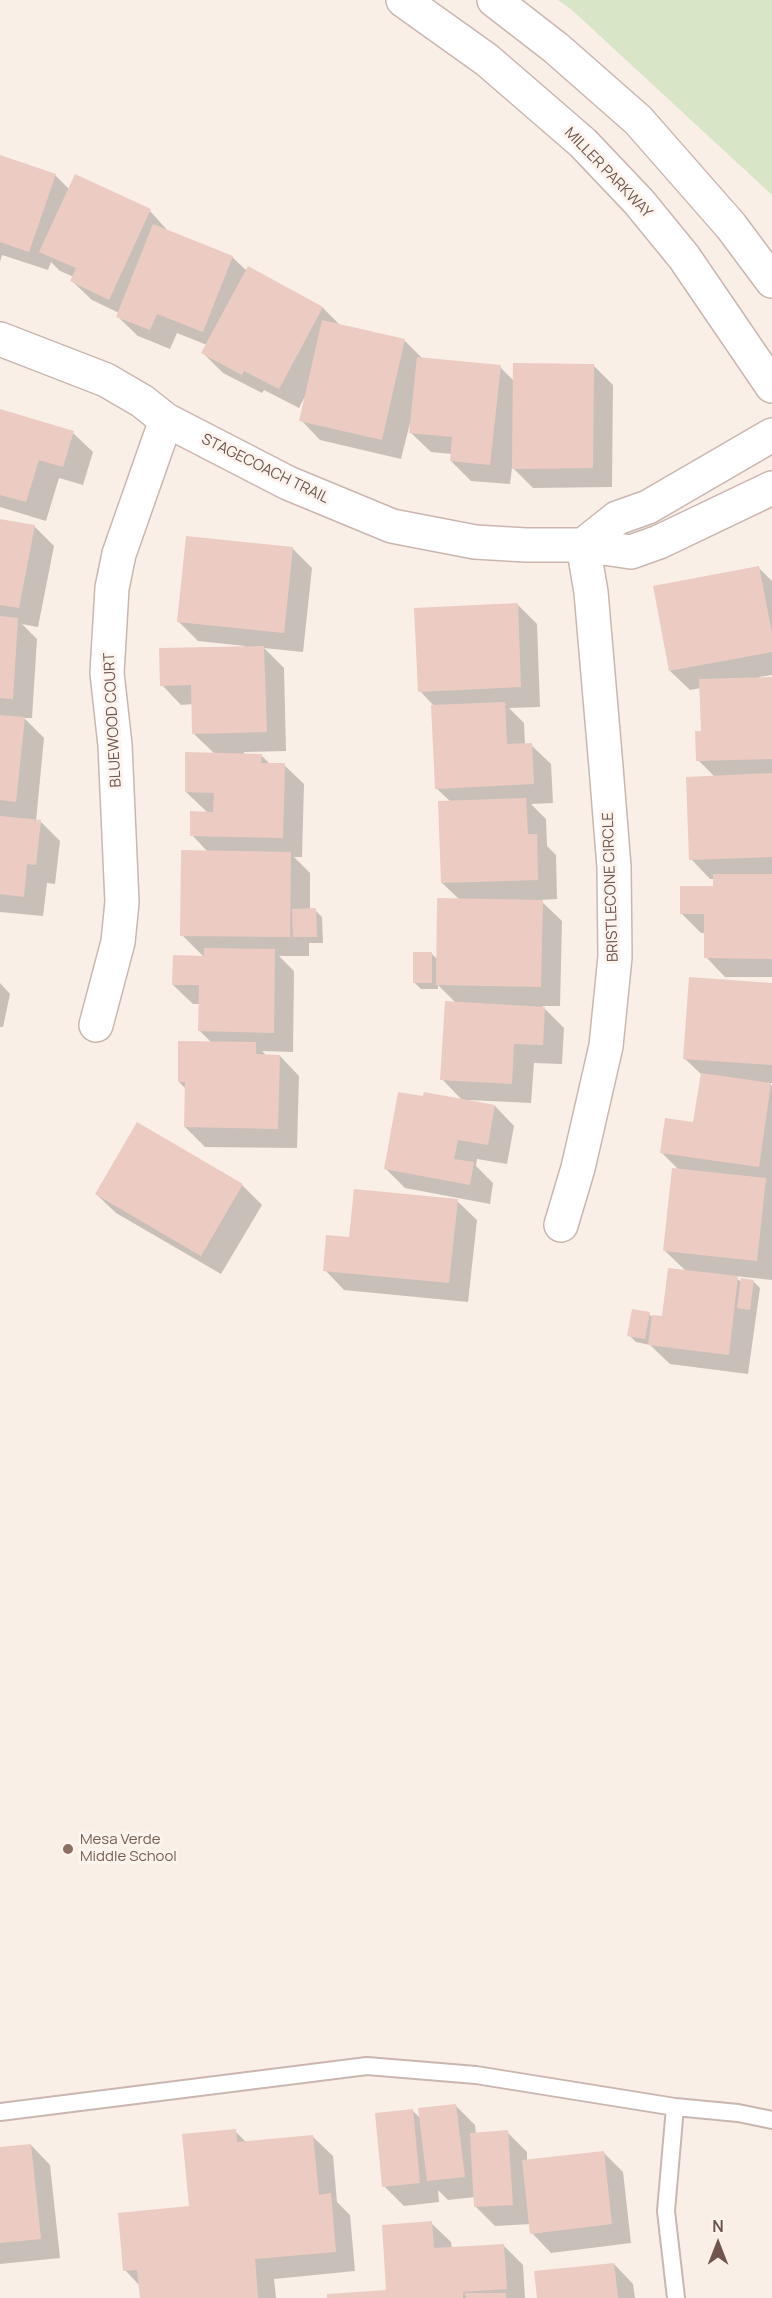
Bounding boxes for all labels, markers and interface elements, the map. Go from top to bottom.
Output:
street label: MILLER PARKWAY [560,124,656,222]
street label: STAGECOACH TRAIL [198,430,332,508]
street label: BLUEWOOD COURT [100,652,126,788]
street label: BRISTLECONE CIRCLE [599,812,623,962]
place label: Mesa Verde Middle School [80,1831,177,1866]
marker: Mesa Verde Middle School [61,1842,75,1856]
north arrow [688,2214,748,2274]
text: N [712,2215,724,2237]

